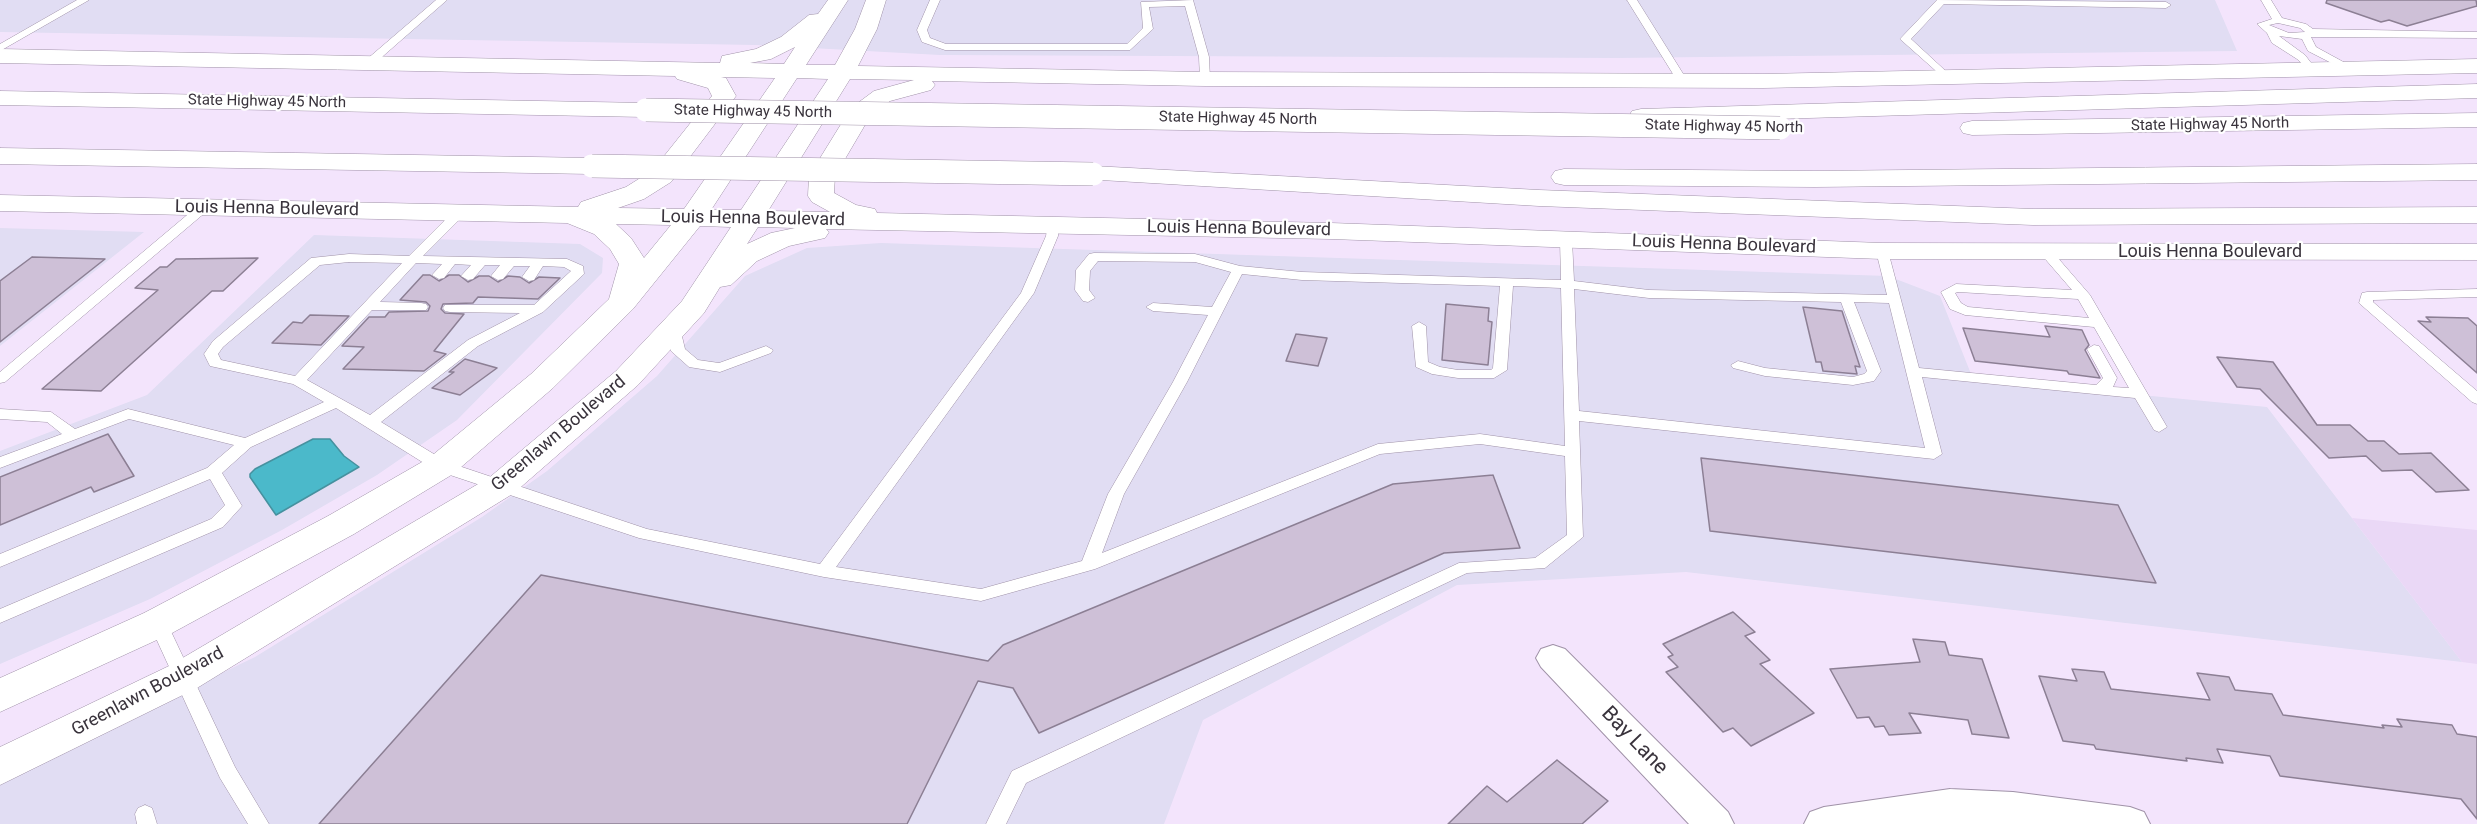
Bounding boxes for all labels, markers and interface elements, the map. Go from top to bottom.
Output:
street label: State Highway 45 North [188,92,346,112]
street label: State Highway 45 North [674,102,832,122]
street label: State Highway 45 North [1159,109,1317,129]
street label: State Highway 45 North [2131,115,2289,135]
street label: State Highway 45 North [1645,117,1803,137]
street label: Louis Henna Boulevard [175,197,359,221]
street label: Louis Henna Boulevard [661,207,845,231]
street label: Louis Henna Boulevard [1147,217,1331,241]
street label: Louis Henna Boulevard [1632,231,1816,259]
street label: Louis Henna Boulevard [2118,241,2302,263]
street label: Greenlawn Boulevard [487,371,631,497]
street label: Greenlawn Boulevard [68,643,228,741]
street label: Bay Lane [1595,702,1673,780]

